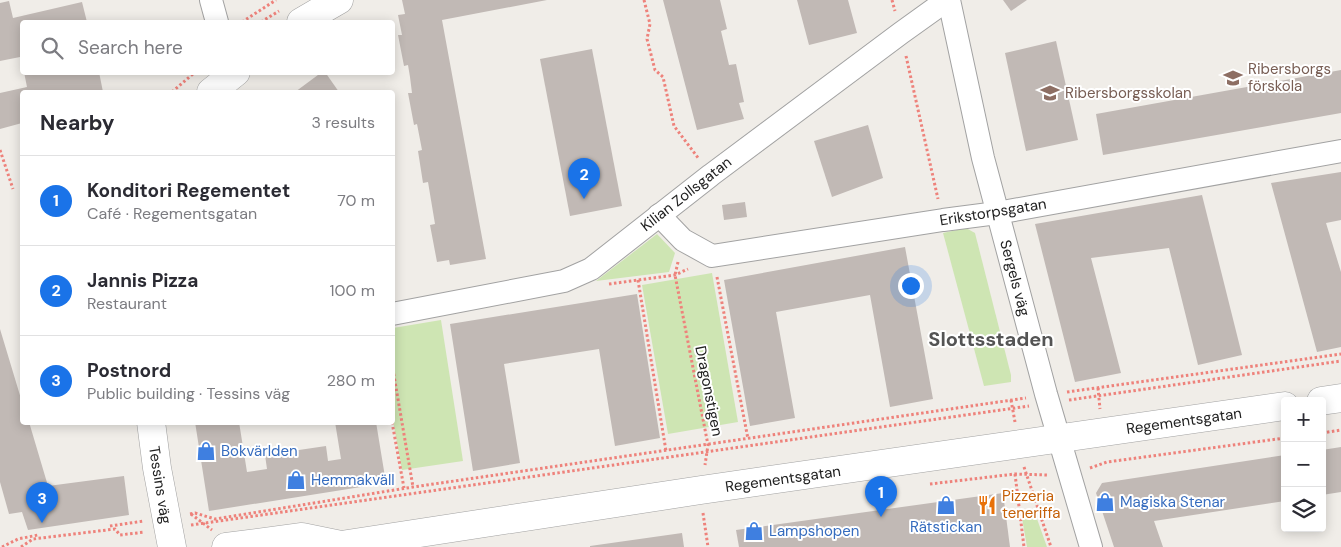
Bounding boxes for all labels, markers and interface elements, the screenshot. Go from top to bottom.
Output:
search box [20,20,395,75]
icon: search [38,34,66,62]
text: Search here [78,35,183,60]
place label: Ribersborgs förskola [1248,59,1331,96]
school or university icon: Ribersborgs förskola [1222,67,1244,89]
school or university icon: Ribersborgsskolan [1039,82,1061,104]
place label: Ribersborgsskolan [1065,83,1192,103]
text: Nearby [40,109,114,137]
text: 3 results [312,112,375,133]
street label: Kilian Zollsgatan [636,152,736,236]
pin: 2 [568,158,600,199]
text: Konditori Regementet [87,178,290,203]
text: 1 [53,190,59,211]
text: 70 m [337,190,375,211]
street label: Erikstorpsgatan [938,194,1048,230]
text: Café · Regementsgatan [87,203,257,224]
street label: Sergels väg [995,238,1035,318]
text: Jannis Pizza [87,268,198,293]
your location [898,273,924,299]
text: 2 [51,280,61,301]
text: 100 m [330,280,375,301]
text: Restaurant [87,293,167,314]
district label: Slottsstaden [928,326,1054,352]
street label: Dragonstigen [690,344,728,438]
text: Postnord [87,358,171,383]
text: 3 [51,370,61,391]
text: 280 m [327,370,375,391]
text: Public building · Tessins väg [87,383,290,404]
map controls [1281,397,1326,532]
button: + [1281,397,1326,442]
street label: Regementsgatan [1125,403,1243,439]
shop icon: Bokvärlden [195,440,217,462]
place label: Bokvärlden [221,441,298,461]
button: − [1281,442,1326,487]
street label: Tessins väg [144,445,176,525]
street label: Regementsgatan [724,461,842,497]
shop icon: Hemmakväll [285,469,307,491]
place label: Hemmakväll [311,470,395,490]
pin: 1 [865,476,897,517]
pin: 3 [26,482,58,523]
place label: Pizzeria teneriffa [1002,486,1061,523]
button: layers [1281,487,1326,532]
shop icon: Magiska Stenar [1094,491,1116,513]
place label: Magiska Stenar [1120,492,1226,512]
shop icon: Rätstickan [935,494,957,516]
restaurant icon: Pizzeria teneriffa [976,494,998,516]
place label: Rätstickan [910,517,982,537]
shop icon: Lampshopen [743,520,765,542]
place label: Lampshopen [769,521,859,541]

